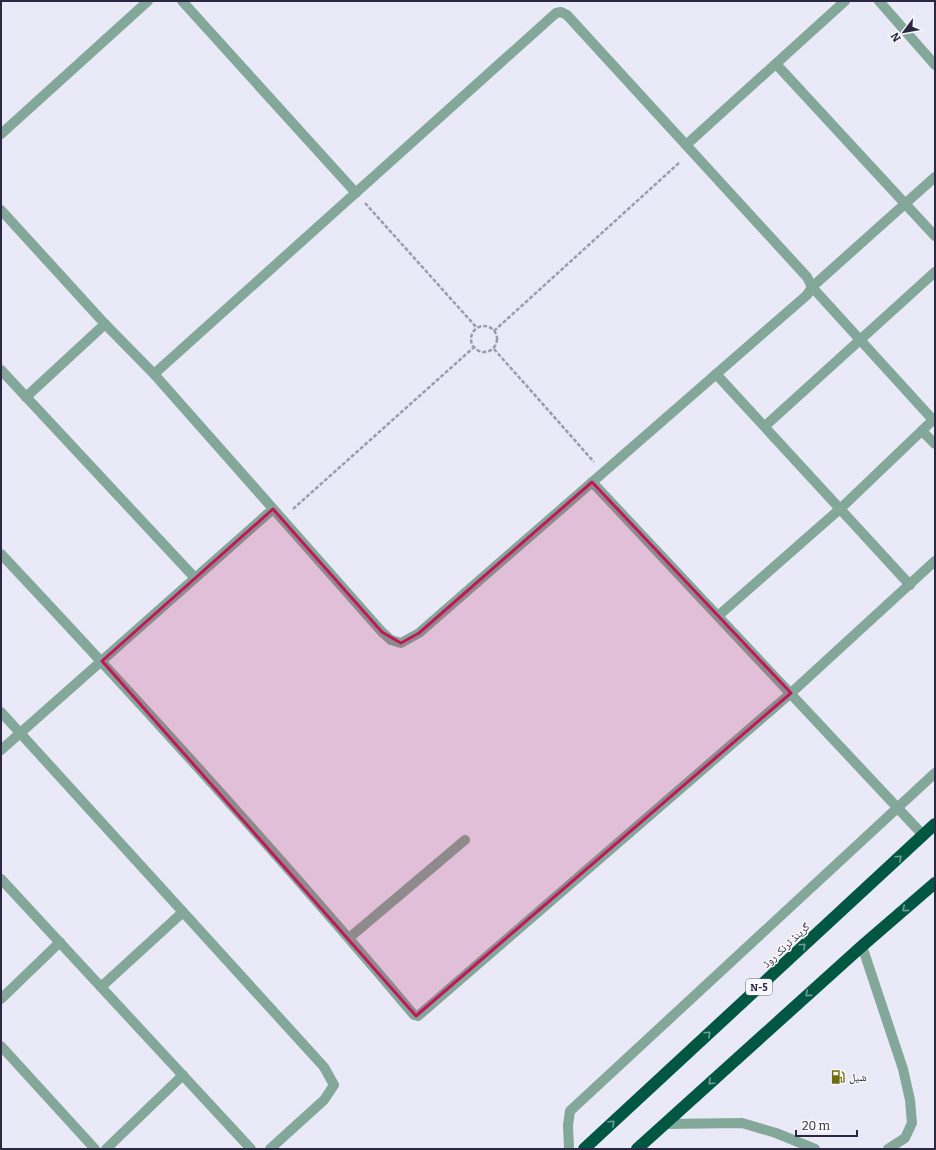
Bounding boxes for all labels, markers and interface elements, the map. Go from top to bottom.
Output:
north arrow [884,12,924,52]
text: N [888,30,904,44]
one-way arrow [894,855,902,863]
one-way arrow [903,904,910,911]
street label: گرینڈ ٹرنک روڈ [760,920,813,970]
one-way arrow [798,943,806,951]
road number: N-5 [746,979,772,995]
one-way arrow [805,990,813,997]
one-way arrow [703,1032,711,1039]
fuel station icon: شیل [830,1069,846,1085]
place label: شیل [849,1071,867,1084]
one-way arrow [708,1077,716,1084]
scale bar [796,1112,857,1138]
text: 20 m [802,1119,831,1133]
one-way arrow [607,1120,615,1127]

